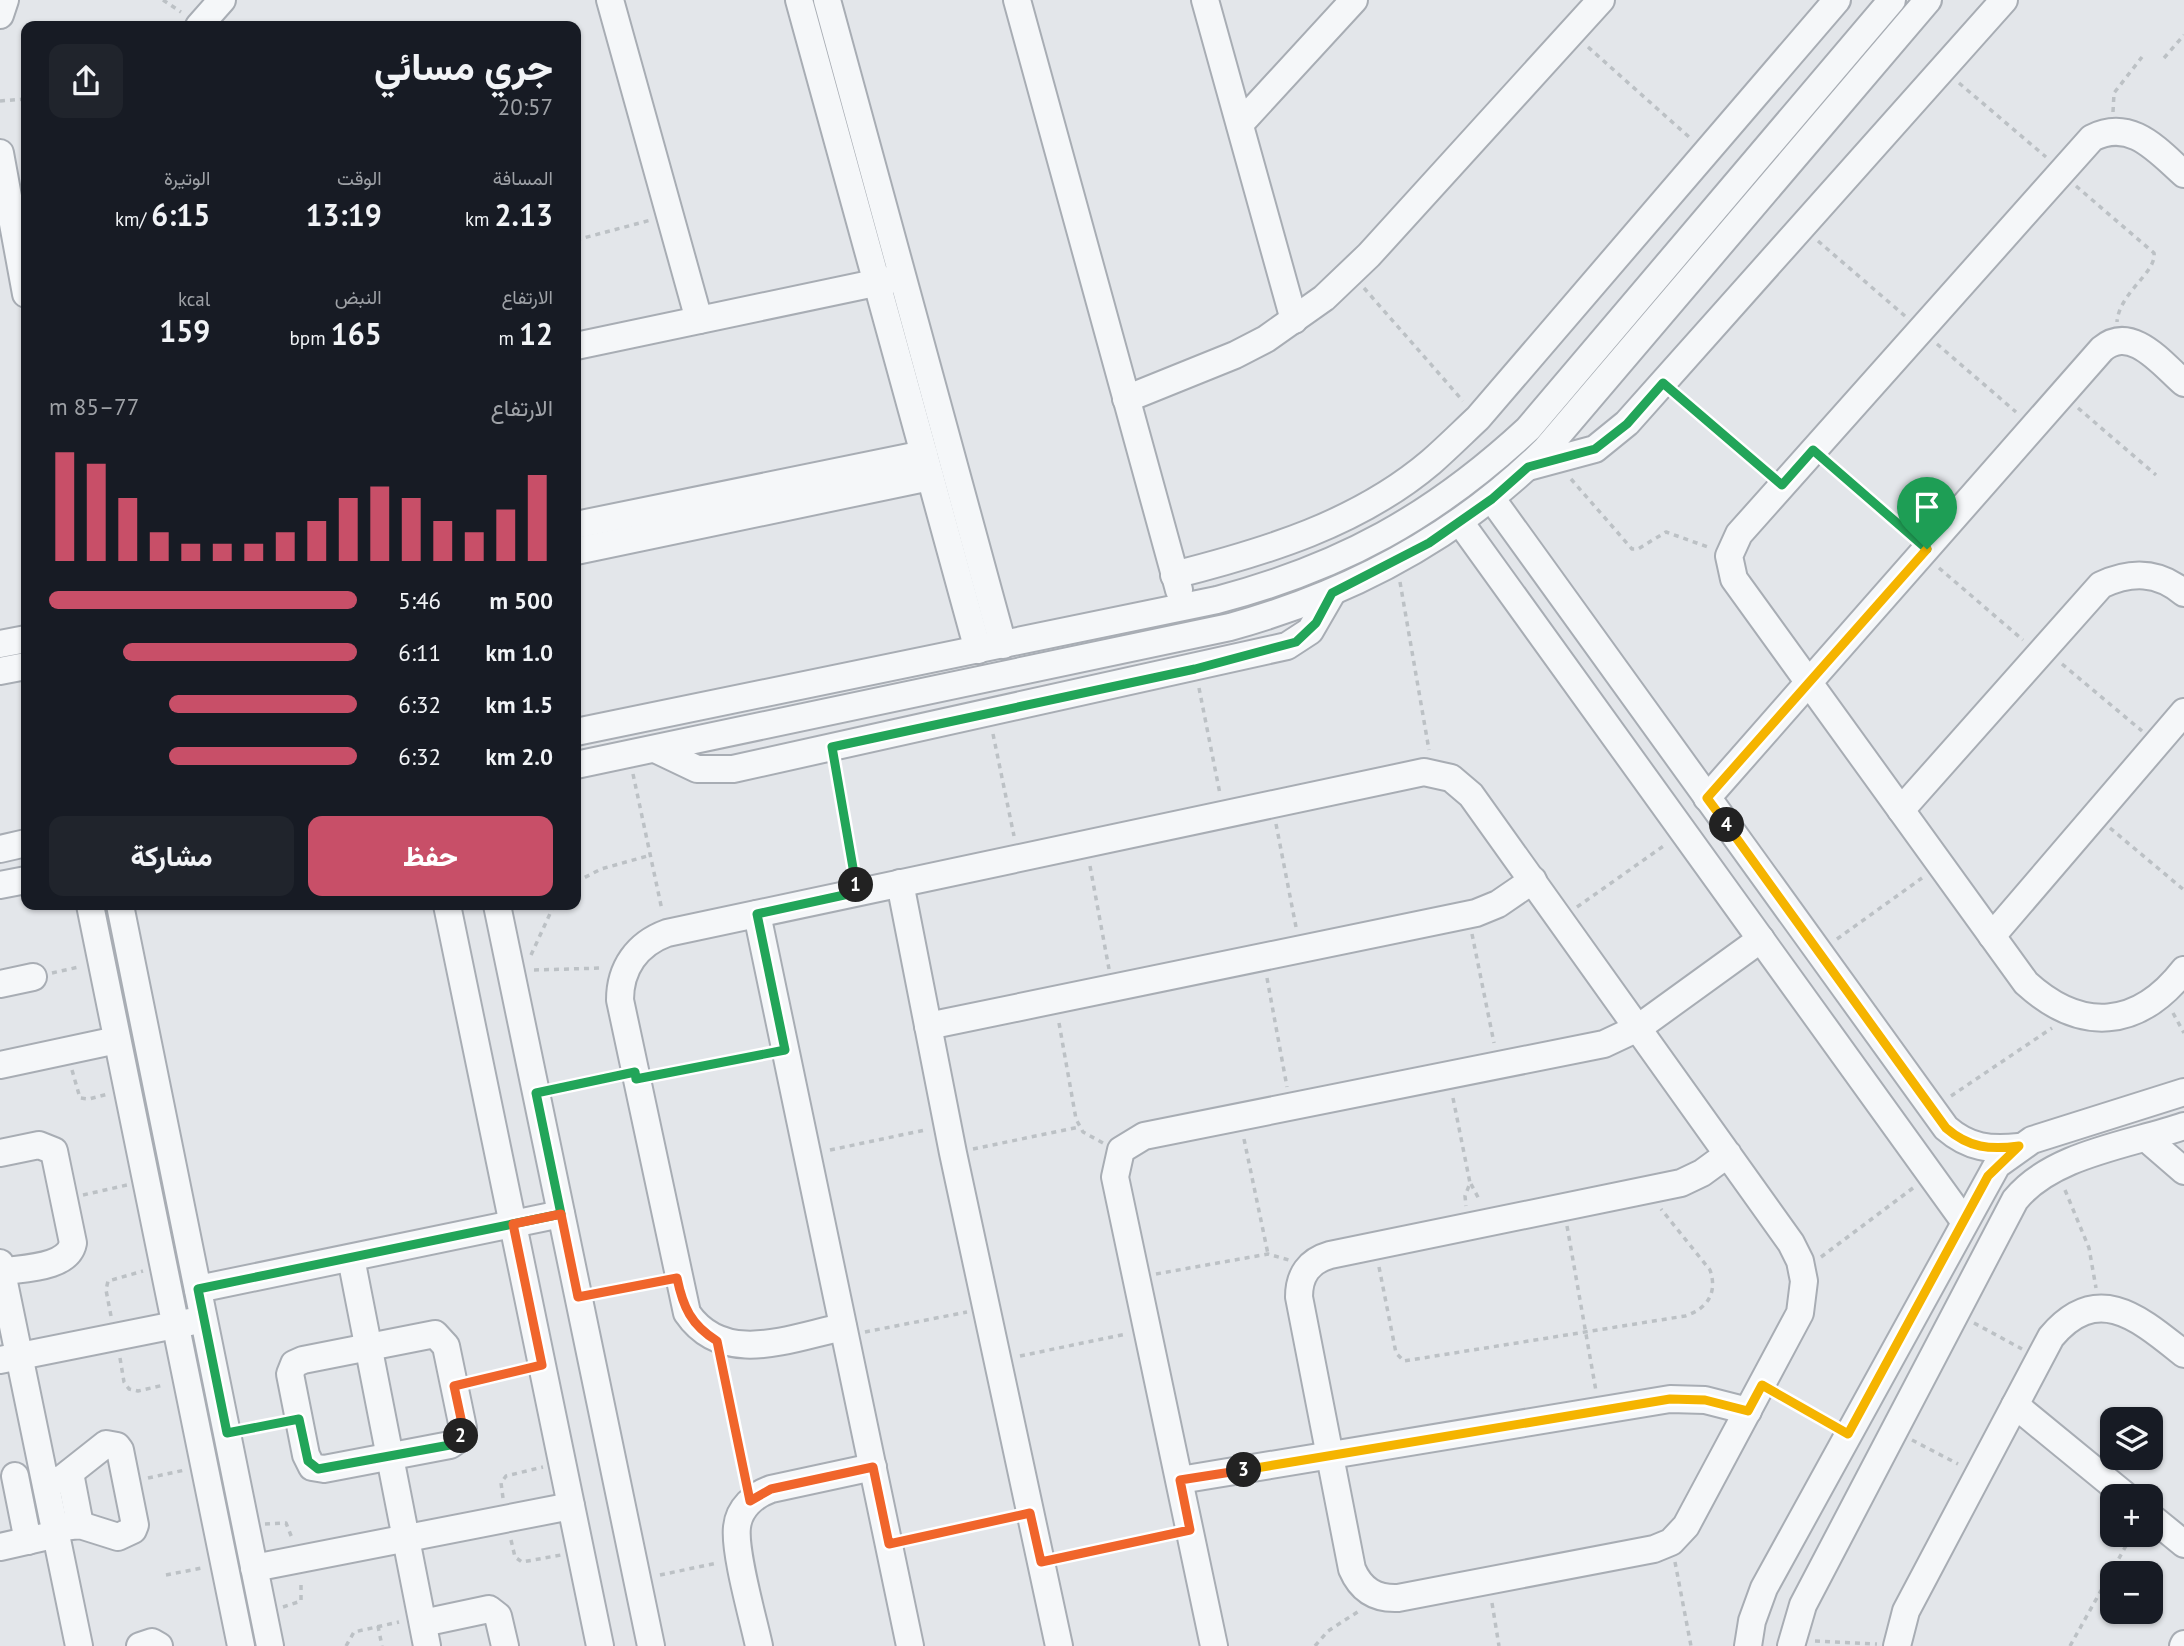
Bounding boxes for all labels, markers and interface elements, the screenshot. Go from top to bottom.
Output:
text: جري مسائي [374,41,553,90]
button: share [49,44,123,118]
text: 20:57 [498,92,553,121]
text: الوتيرة [164,166,210,190]
text: الوقت [337,166,382,190]
text: المسافة [493,166,553,190]
text: 6:15 [151,195,210,234]
text: 13:19 [306,195,382,234]
text: 2.13 [495,195,553,234]
text: /km [115,207,151,231]
text: km [465,207,495,231]
text: النبض [335,285,382,309]
text: الارتفاع [501,285,553,309]
text: kcal [178,287,210,311]
text: 159 [159,311,210,350]
text: 165 [331,314,382,353]
text: 12 [519,314,553,353]
text: bpm [290,326,331,350]
text: m [498,326,519,350]
text: 77–85 m [49,392,139,421]
text: الارتفاع [491,393,553,422]
pin [1897,477,1957,549]
icon: arrive [1908,488,1946,526]
text: 5:46 [398,586,441,615]
text: 500 m [490,586,553,615]
text: 6:11 [398,638,441,667]
text: 1.0 km [486,638,553,667]
text: 6:32 [398,690,441,719]
text: 1.5 km [486,690,553,719]
text: 6:32 [398,742,441,771]
text: 2.0 km [486,742,553,771]
pin: 4 [1710,808,1744,842]
text: 4 [1721,812,1732,836]
button: مشاركة [49,816,294,896]
button: حفظ [308,816,553,896]
pin: 1 [838,868,874,903]
text: 1 [850,872,861,896]
map controls [2100,1407,2163,1624]
button: layers [2100,1407,2163,1470]
pin: 2 [444,1418,478,1454]
text: 2 [455,1423,466,1447]
pin: 3 [1226,1452,1262,1488]
text: 3 [1238,1457,1249,1481]
button: + [2100,1484,2163,1547]
button: − [2100,1561,2163,1624]

